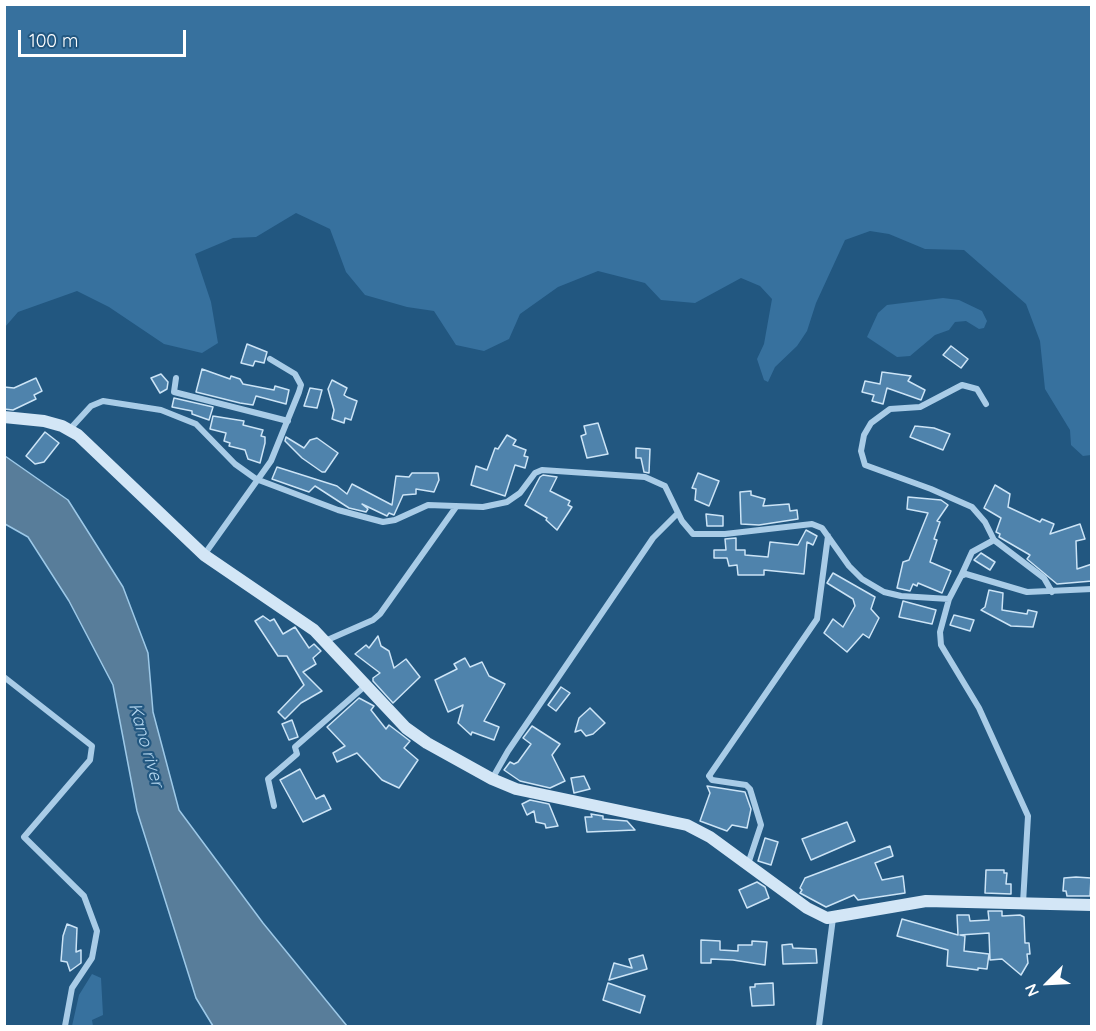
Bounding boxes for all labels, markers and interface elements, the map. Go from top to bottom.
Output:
scale bar [21,18,189,56]
text: 100 m [29,29,78,52]
water label: Kano river [124,700,168,790]
north arrow [1018,953,1078,1013]
text: N [1020,981,1043,1000]

